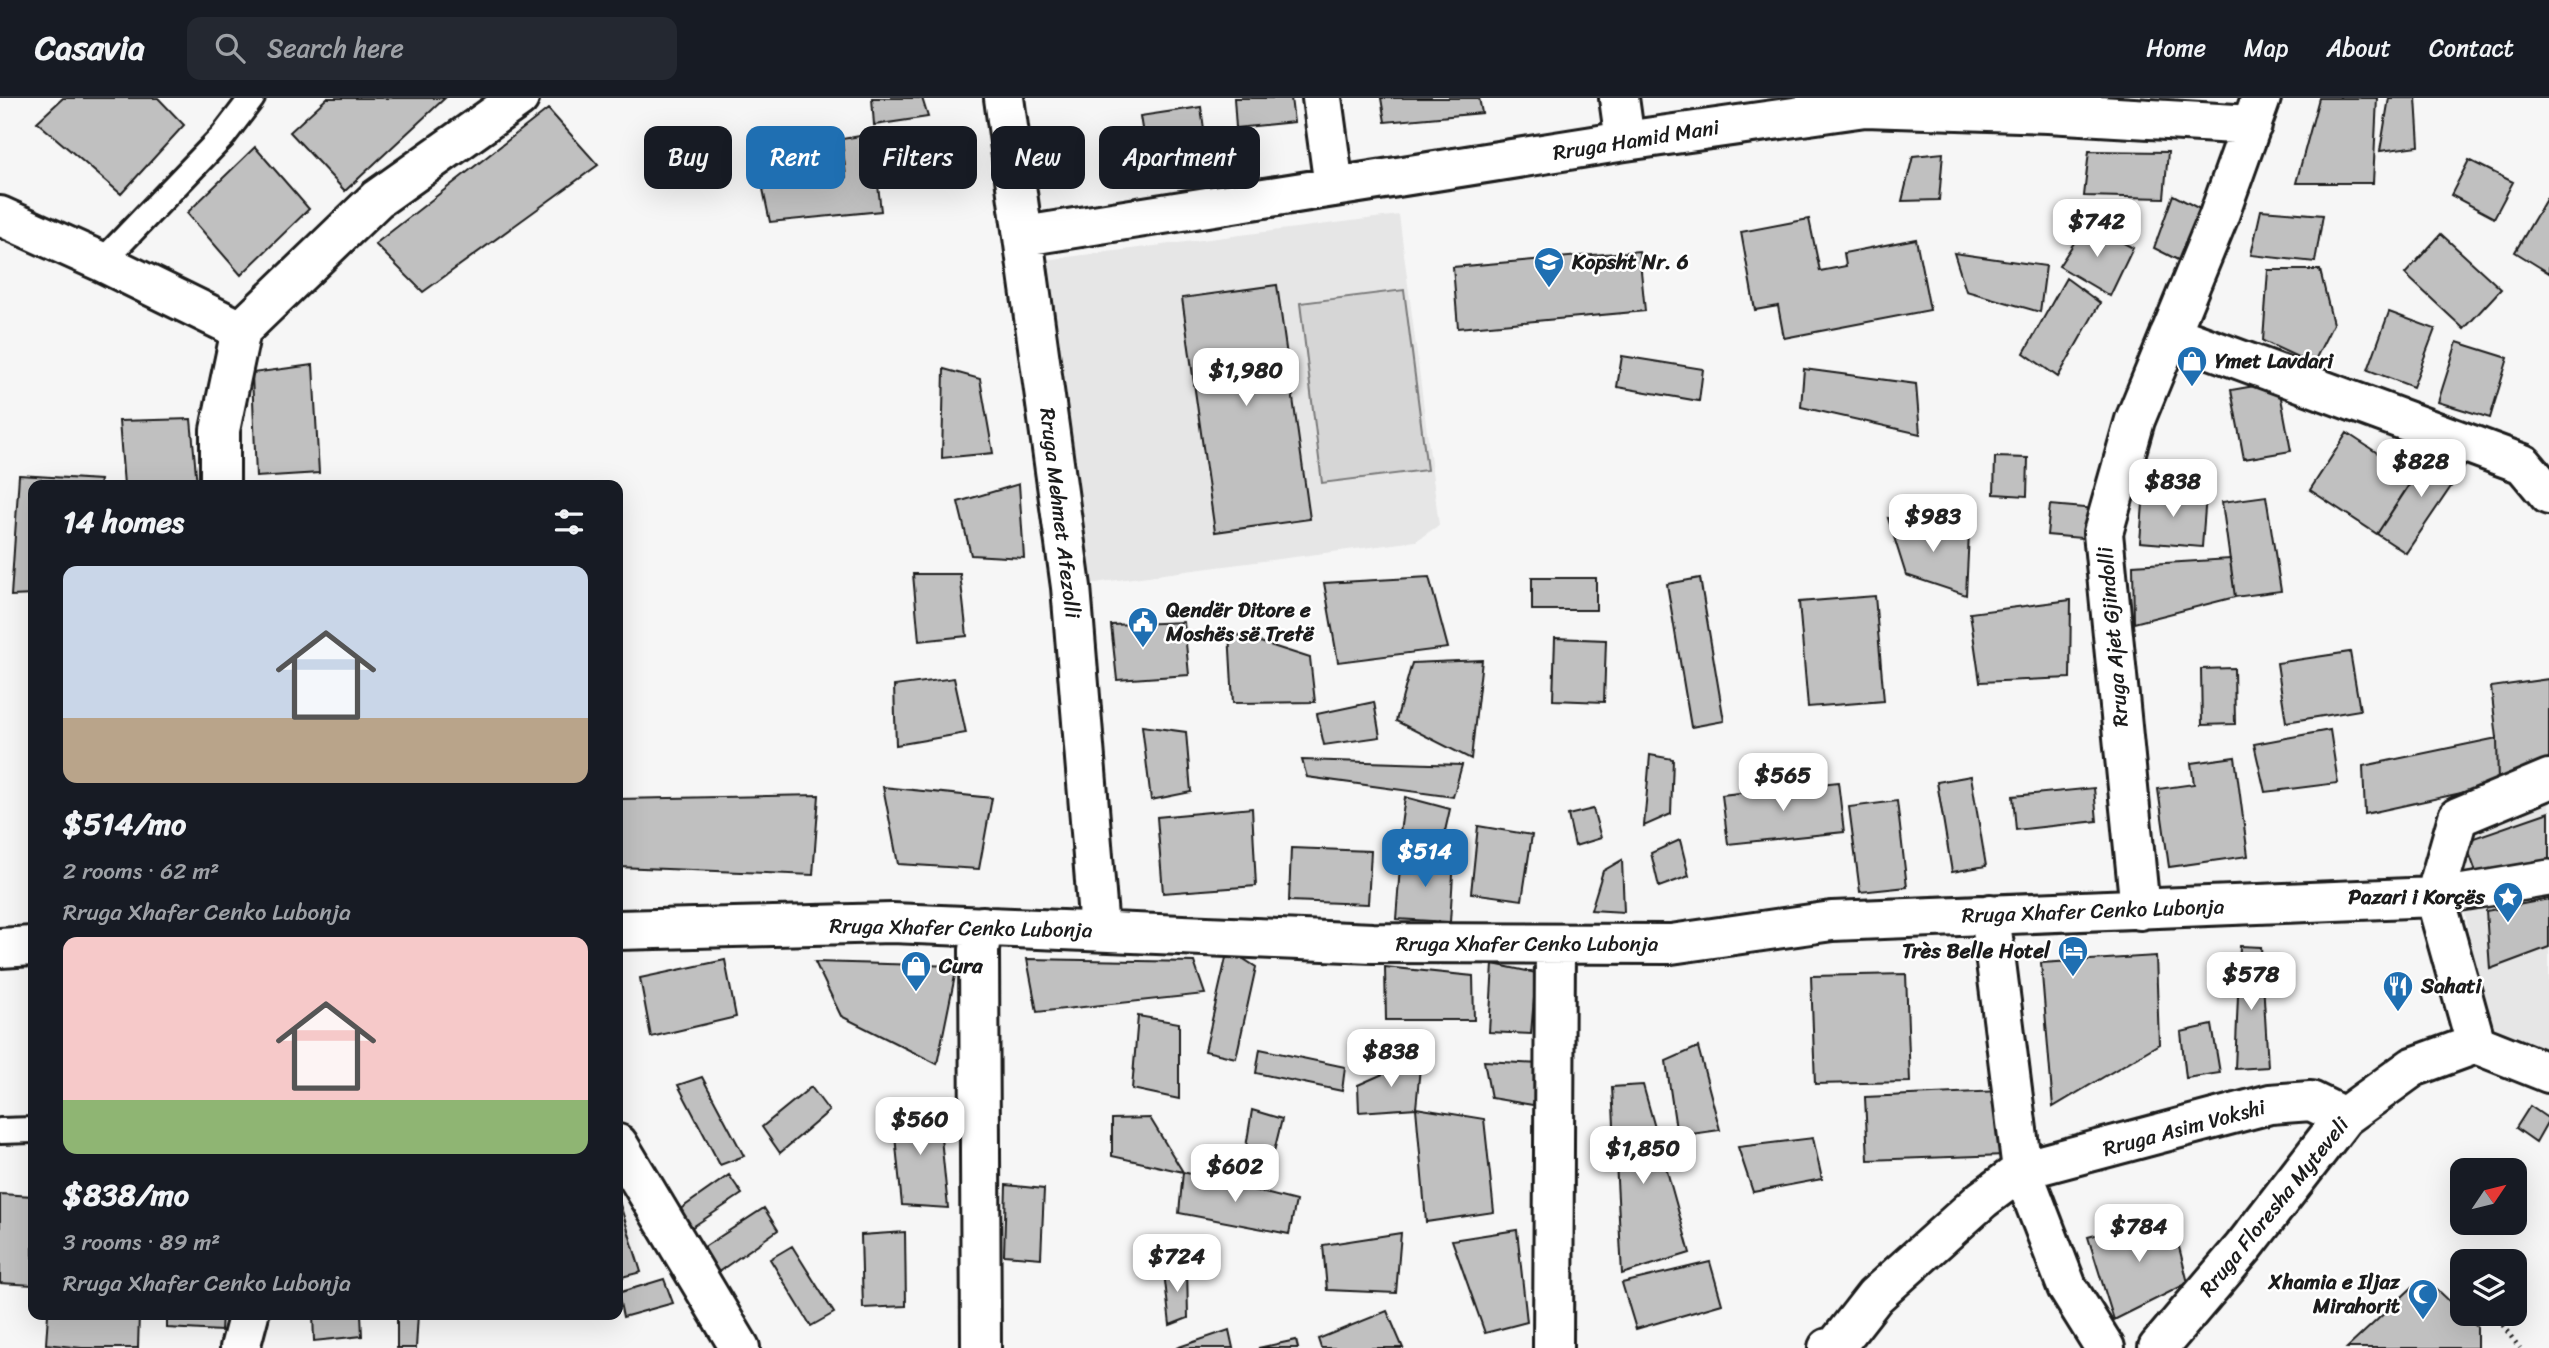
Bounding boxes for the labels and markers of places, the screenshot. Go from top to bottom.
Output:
pin: $742 [2056,200,2138,259]
place label: Kopsht Nr. 6 [1571,243,1689,281]
school or university icon: Kopsht Nr. 6 [1532,245,1566,289]
place label: Ymet Lavdari [2215,342,2334,380]
shop icon: Ymet Lavdari [2175,344,2209,388]
pin: $1,980 [1189,348,1303,408]
pin: $828 [2380,440,2462,499]
pin: $838 [2132,460,2214,519]
pin: $983 [1892,494,1974,554]
place label: Qendër Ditore e Moshës së Tretë [1165,591,1315,653]
public building icon: Qendër Ditore e Moshës së Tretë [1126,605,1160,649]
pin: $565 [1742,754,1824,813]
pin: $514 [1384,830,1466,889]
place label: Pazari i Korçës [2348,878,2485,916]
place icon: Pazari i Korçës [2491,880,2525,924]
place label: Très Belle Hotel [1902,932,2051,970]
hotel icon: Très Belle Hotel [2056,934,2090,978]
place label: Cura [938,947,984,985]
shop icon: Cura [899,949,933,993]
pin: $578 [2210,953,2292,1012]
place label: Sahati [2420,967,2482,1005]
restaurant icon: Sahati [2381,969,2415,1013]
pin: $838 [1350,1030,1432,1089]
pin: $560 [879,1098,961,1157]
pin: $1,850 [1586,1126,1700,1186]
pin: $602 [1194,1144,1276,1204]
pin: $784 [2098,1204,2180,1264]
pin: $724 [1136,1234,1218,1294]
place label: Xhamia e Iljaz Mirahorit [2267,1263,2401,1325]
mosque icon: Xhamia e Iljaz Mirahorit [2406,1277,2440,1321]

